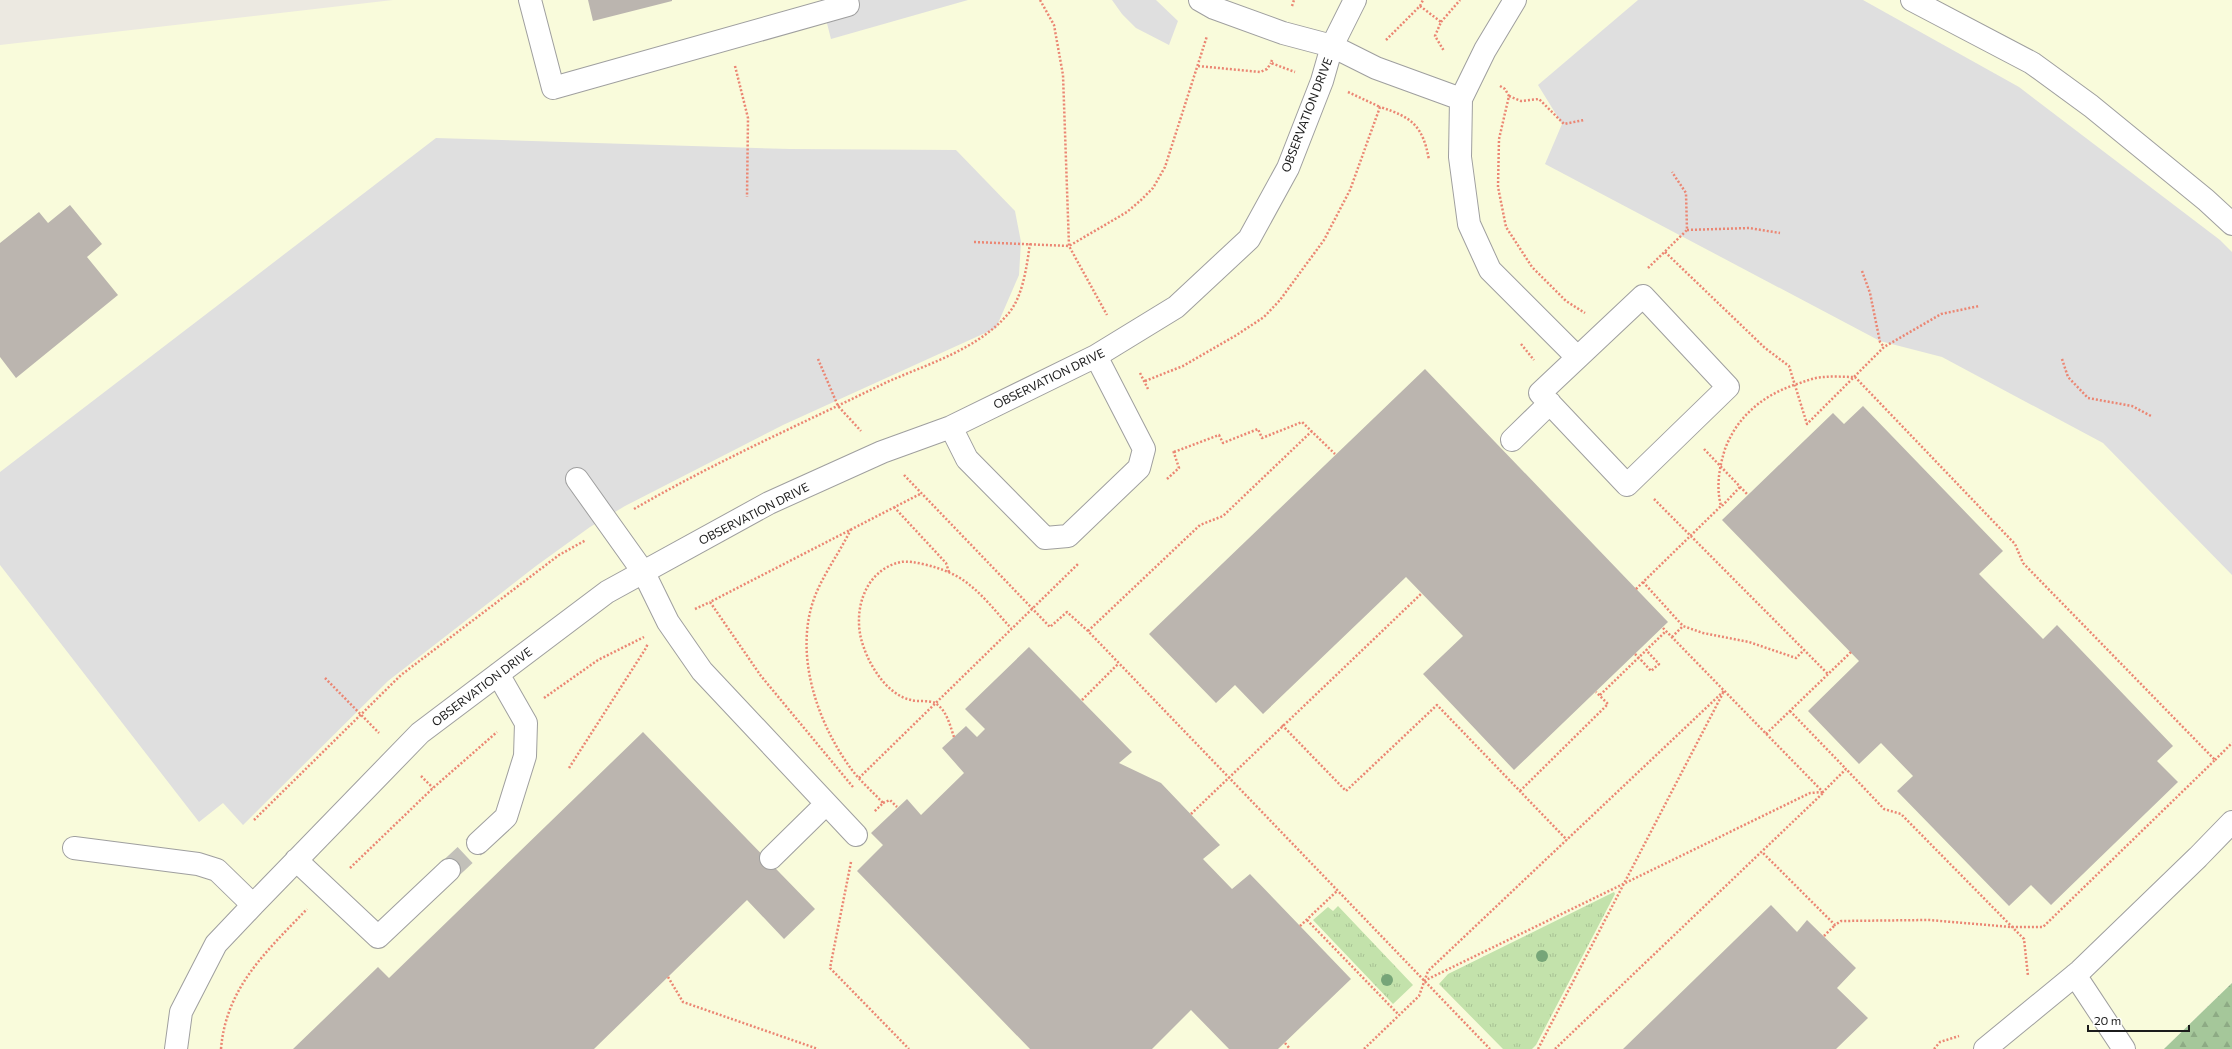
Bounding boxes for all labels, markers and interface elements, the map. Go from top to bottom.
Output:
street label: OBSERVATION DRIVE [1278,55,1334,174]
street label: OBSERVATION DRIVE [991,345,1106,411]
street label: OBSERVATION DRIVE [696,479,811,547]
street label: OBSERVATION DRIVE [428,644,534,728]
scale bar [2088,1007,2189,1033]
text: 20 m [2094,1013,2121,1027]

